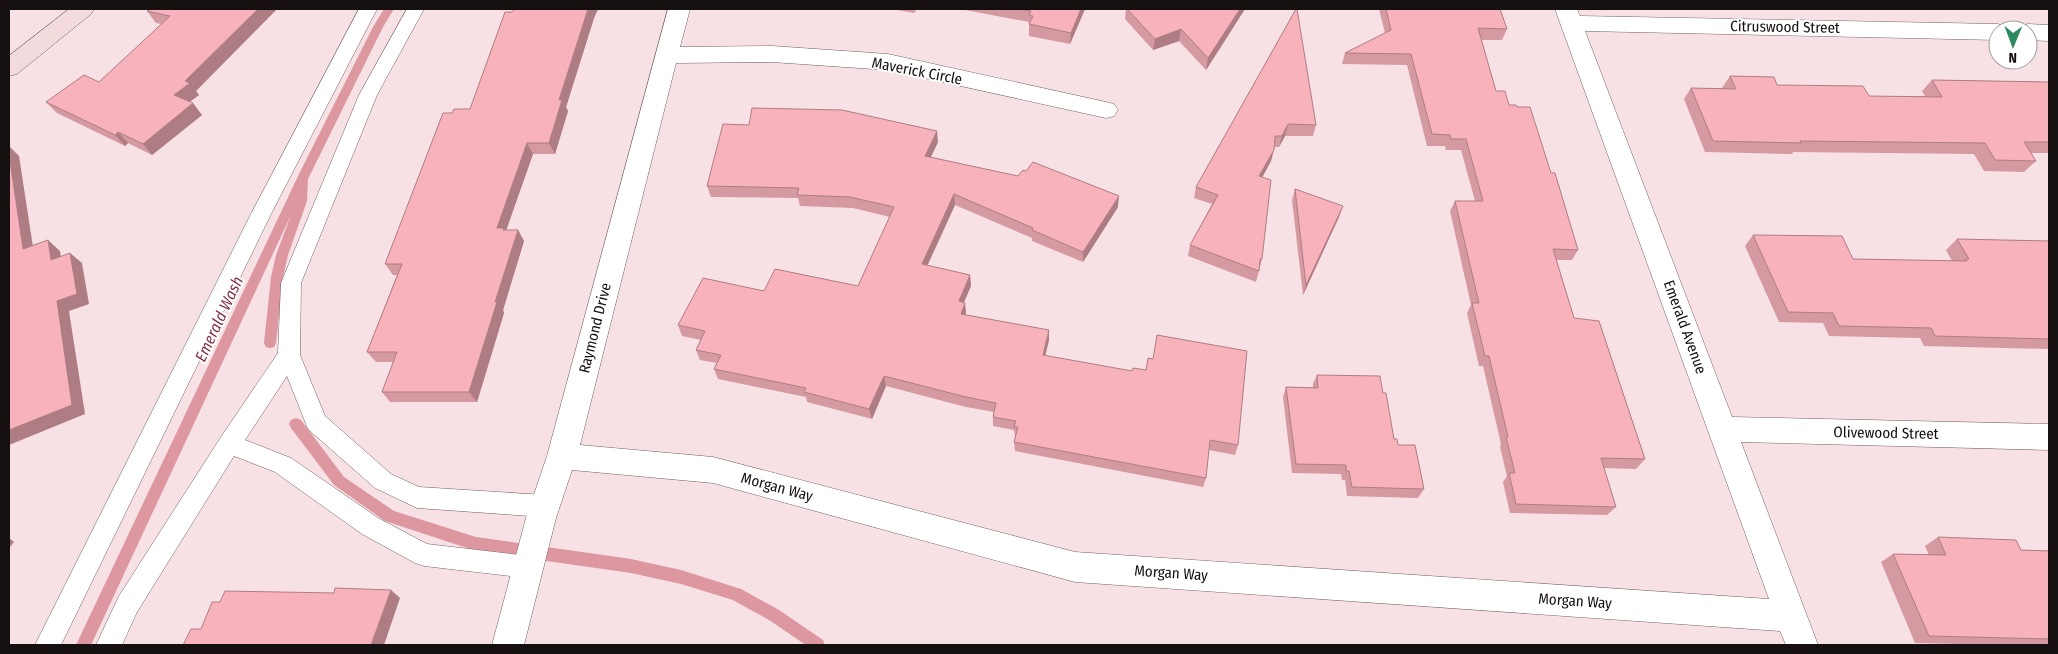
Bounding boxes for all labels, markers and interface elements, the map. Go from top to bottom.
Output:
street label: Citruswood Street [1730,17,1840,37]
north arrow [1988,20,2038,70]
text: N [2008,49,2017,66]
street label: Maverick Circle [870,53,964,89]
water label: Emerald Wash [191,273,247,365]
street label: Emerald Avenue [1660,278,1710,376]
street label: Raymond Drive [575,281,615,375]
street label: Olivewood Street [1833,423,1939,443]
street label: Morgan Way [739,469,815,505]
street label: Morgan Way [1134,561,1209,585]
street label: Morgan Way [1538,589,1613,613]

